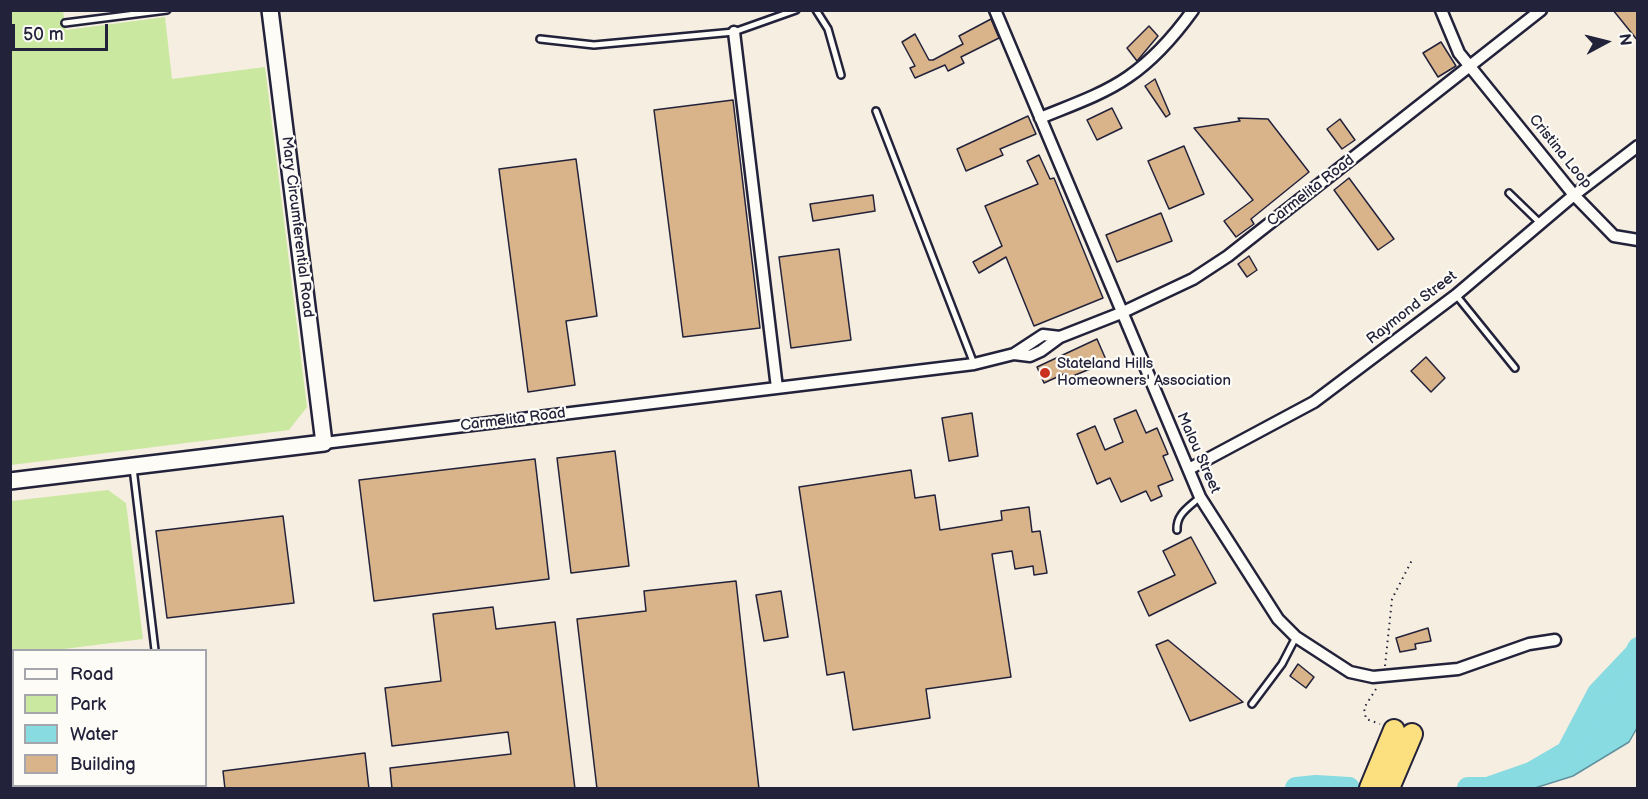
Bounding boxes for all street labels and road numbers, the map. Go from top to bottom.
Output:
street label: Cristina Loop [1525,111,1595,193]
street label: Mary Circumferential Road [277,135,317,319]
street label: Carmelita Road [1264,151,1358,231]
street label: Raymond Street [1363,267,1461,349]
street label: Carmelita Road [459,405,567,435]
street label: Malou Street [1172,410,1224,496]

